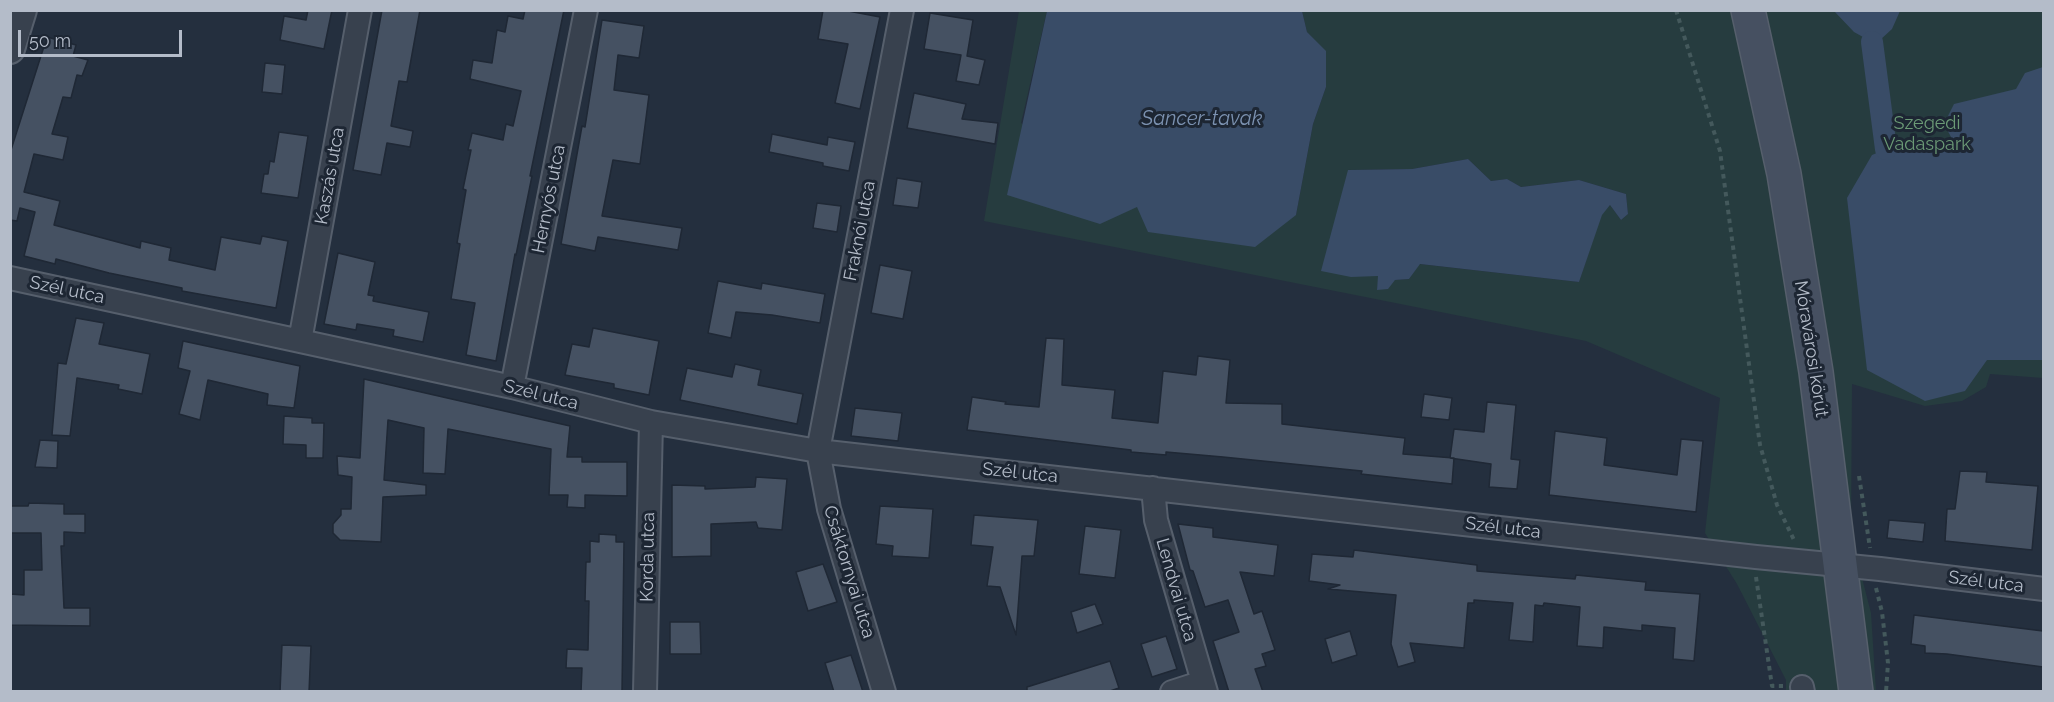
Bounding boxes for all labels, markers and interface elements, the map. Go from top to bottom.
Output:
scale bar [21,18,184,56]
text: 50 m [29,30,71,51]
water label: Sancer-tavak [1142,107,1262,131]
park label: Szegedi Vadaspark [1883,113,1971,156]
street label: Kaszás utca [311,126,349,226]
street label: Hernyós utca [528,143,570,255]
street label: Fraknói utca [840,179,880,283]
street label: Szél utca [28,272,106,308]
street label: Móravárosi körút [1790,279,1832,419]
street label: Szél utca [502,375,580,415]
street label: Szél utca [981,458,1059,488]
street label: Csáktornyai utca [819,503,879,641]
street label: Korda utca [636,512,660,602]
street label: Szél utca [1464,513,1542,543]
street label: Lendvai utca [1151,536,1201,644]
street label: Szél utca [1947,567,2025,597]

